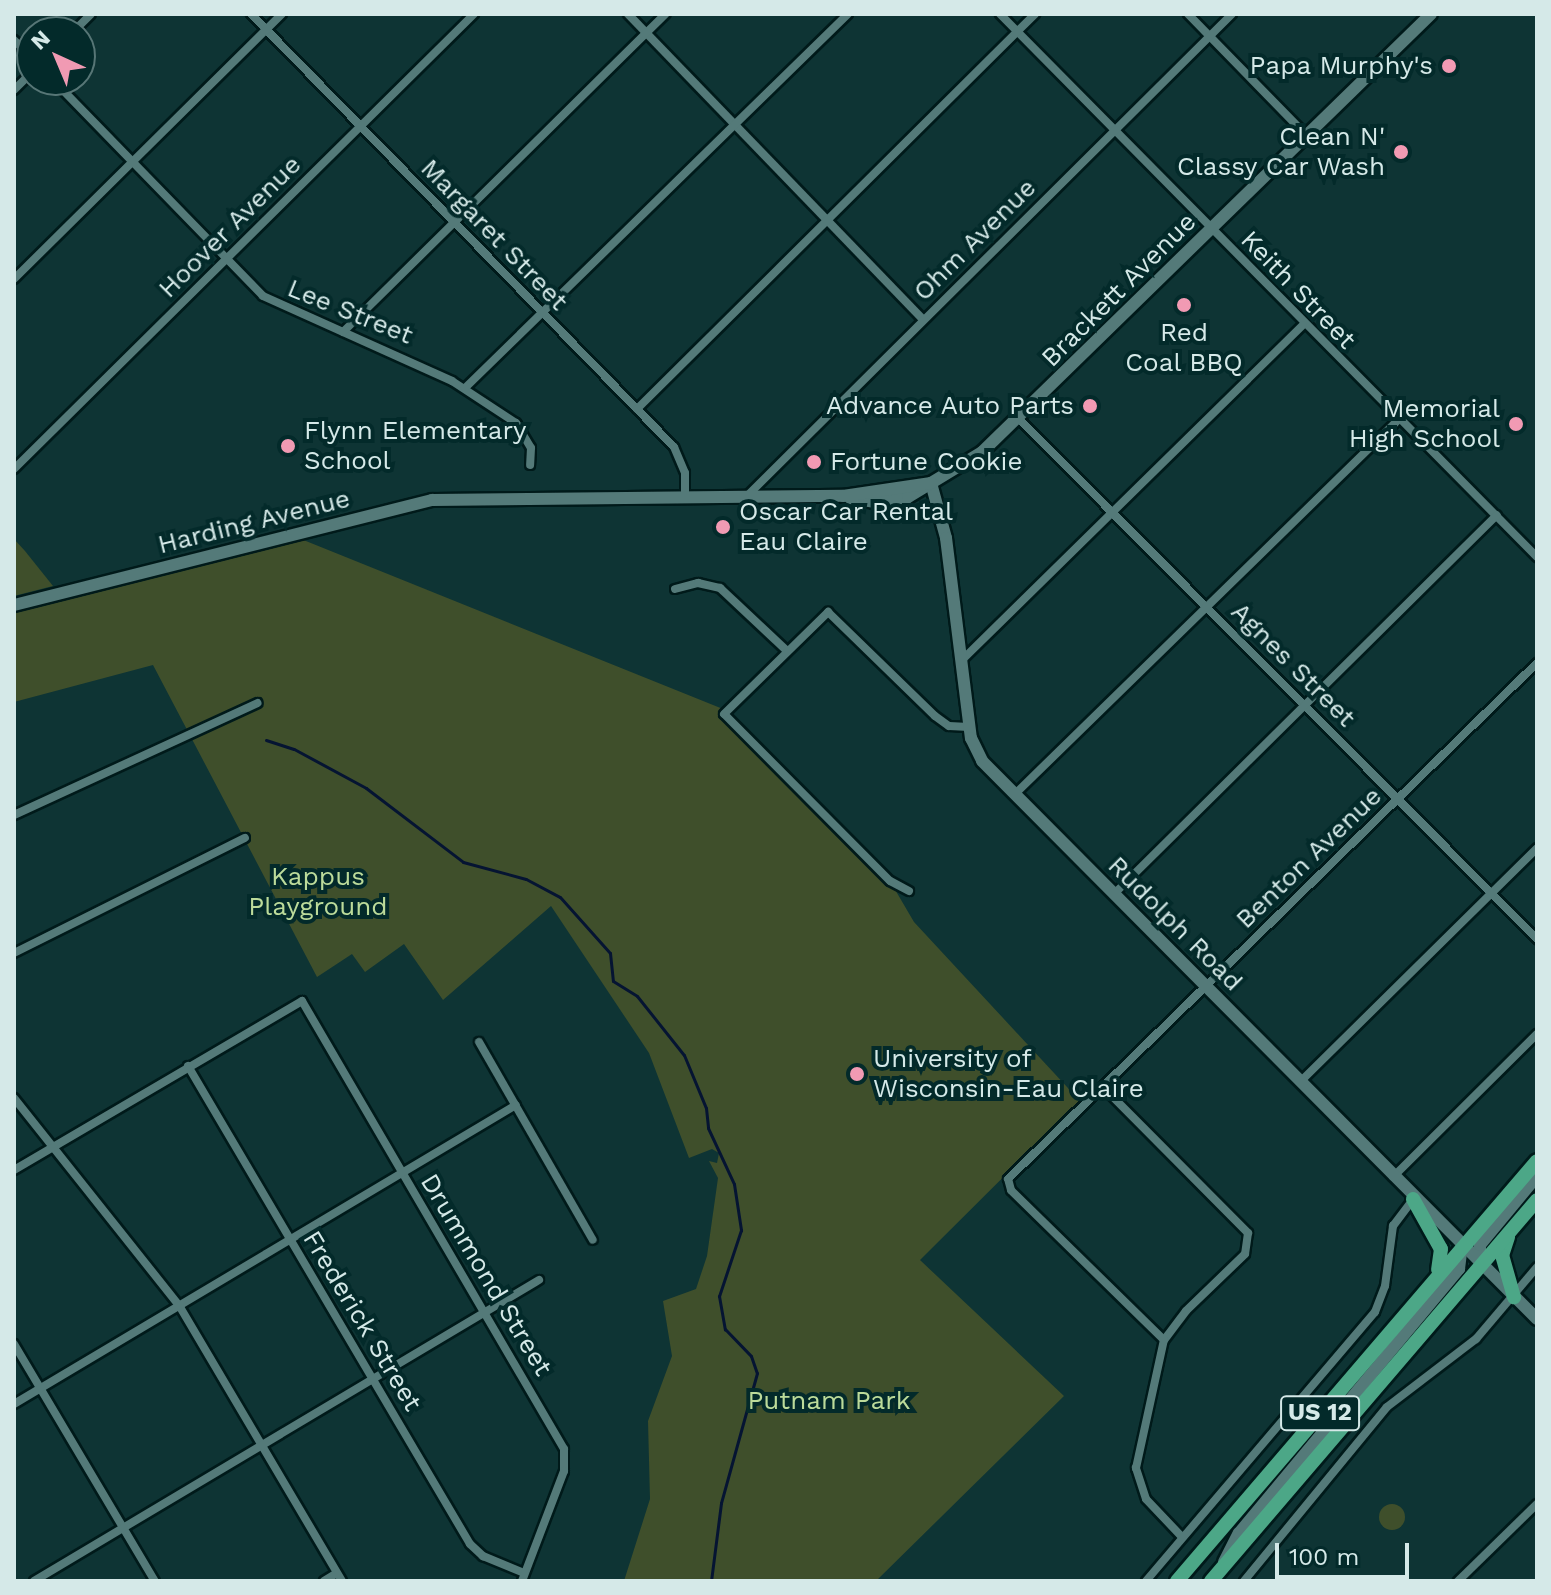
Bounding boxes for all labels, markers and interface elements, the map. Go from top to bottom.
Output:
north arrow [16,16,96,96]
text: N [26,25,55,54]
place label: Papa Murphy's [1249,50,1433,82]
marker: Papa Murphy's [1440,57,1458,75]
place label: Clean N' Classy Car Wash [1175,121,1385,182]
marker: Clean N' Classy Car Wash [1392,143,1410,161]
street label: Hoover Avenue [152,149,308,305]
street label: Margaret Street [414,153,574,317]
street label: Ohm Avenue [907,172,1043,308]
street label: Brackett Avenue [1035,206,1203,374]
street label: Keith Street [1234,224,1362,356]
street label: Lee Street [283,273,417,351]
marker: Red Coal BBQ [1175,296,1193,314]
place label: Red Coal BBQ [1125,317,1243,378]
place label: Advance Auto Parts [825,390,1074,422]
place label: Memorial High School [1349,393,1500,454]
marker: Advance Auto Parts [1081,397,1099,415]
place label: Flynn Elementary School [304,415,527,476]
marker: Memorial High School [1507,415,1525,433]
marker: Flynn Elementary School [279,437,297,455]
place label: Fortune Cookie [830,446,1022,478]
marker: Fortune Cookie [805,453,823,471]
street label: Harding Avenue [154,483,354,561]
place label: Oscar Car Rental Eau Claire [739,496,954,558]
marker: Oscar Car Rental Eau Claire [714,518,732,536]
street label: Agnes Street [1224,596,1362,734]
street label: Benton Avenue [1229,780,1389,936]
street label: Rudolph Road [1101,850,1249,998]
park label: Kappus Playground [248,861,388,922]
place label: University of Wisconsin-Eau Claire [873,1043,1144,1104]
marker: University of Wisconsin-Eau Claire [848,1065,866,1083]
street label: Drummond Street [413,1168,559,1382]
street label: Frederick Street [296,1225,428,1417]
park label: Putnam Park [747,1385,911,1417]
road number: US 12 [1278,1393,1362,1433]
scale bar [1279,1527,1413,1577]
text: 100 m [1289,1543,1359,1571]

